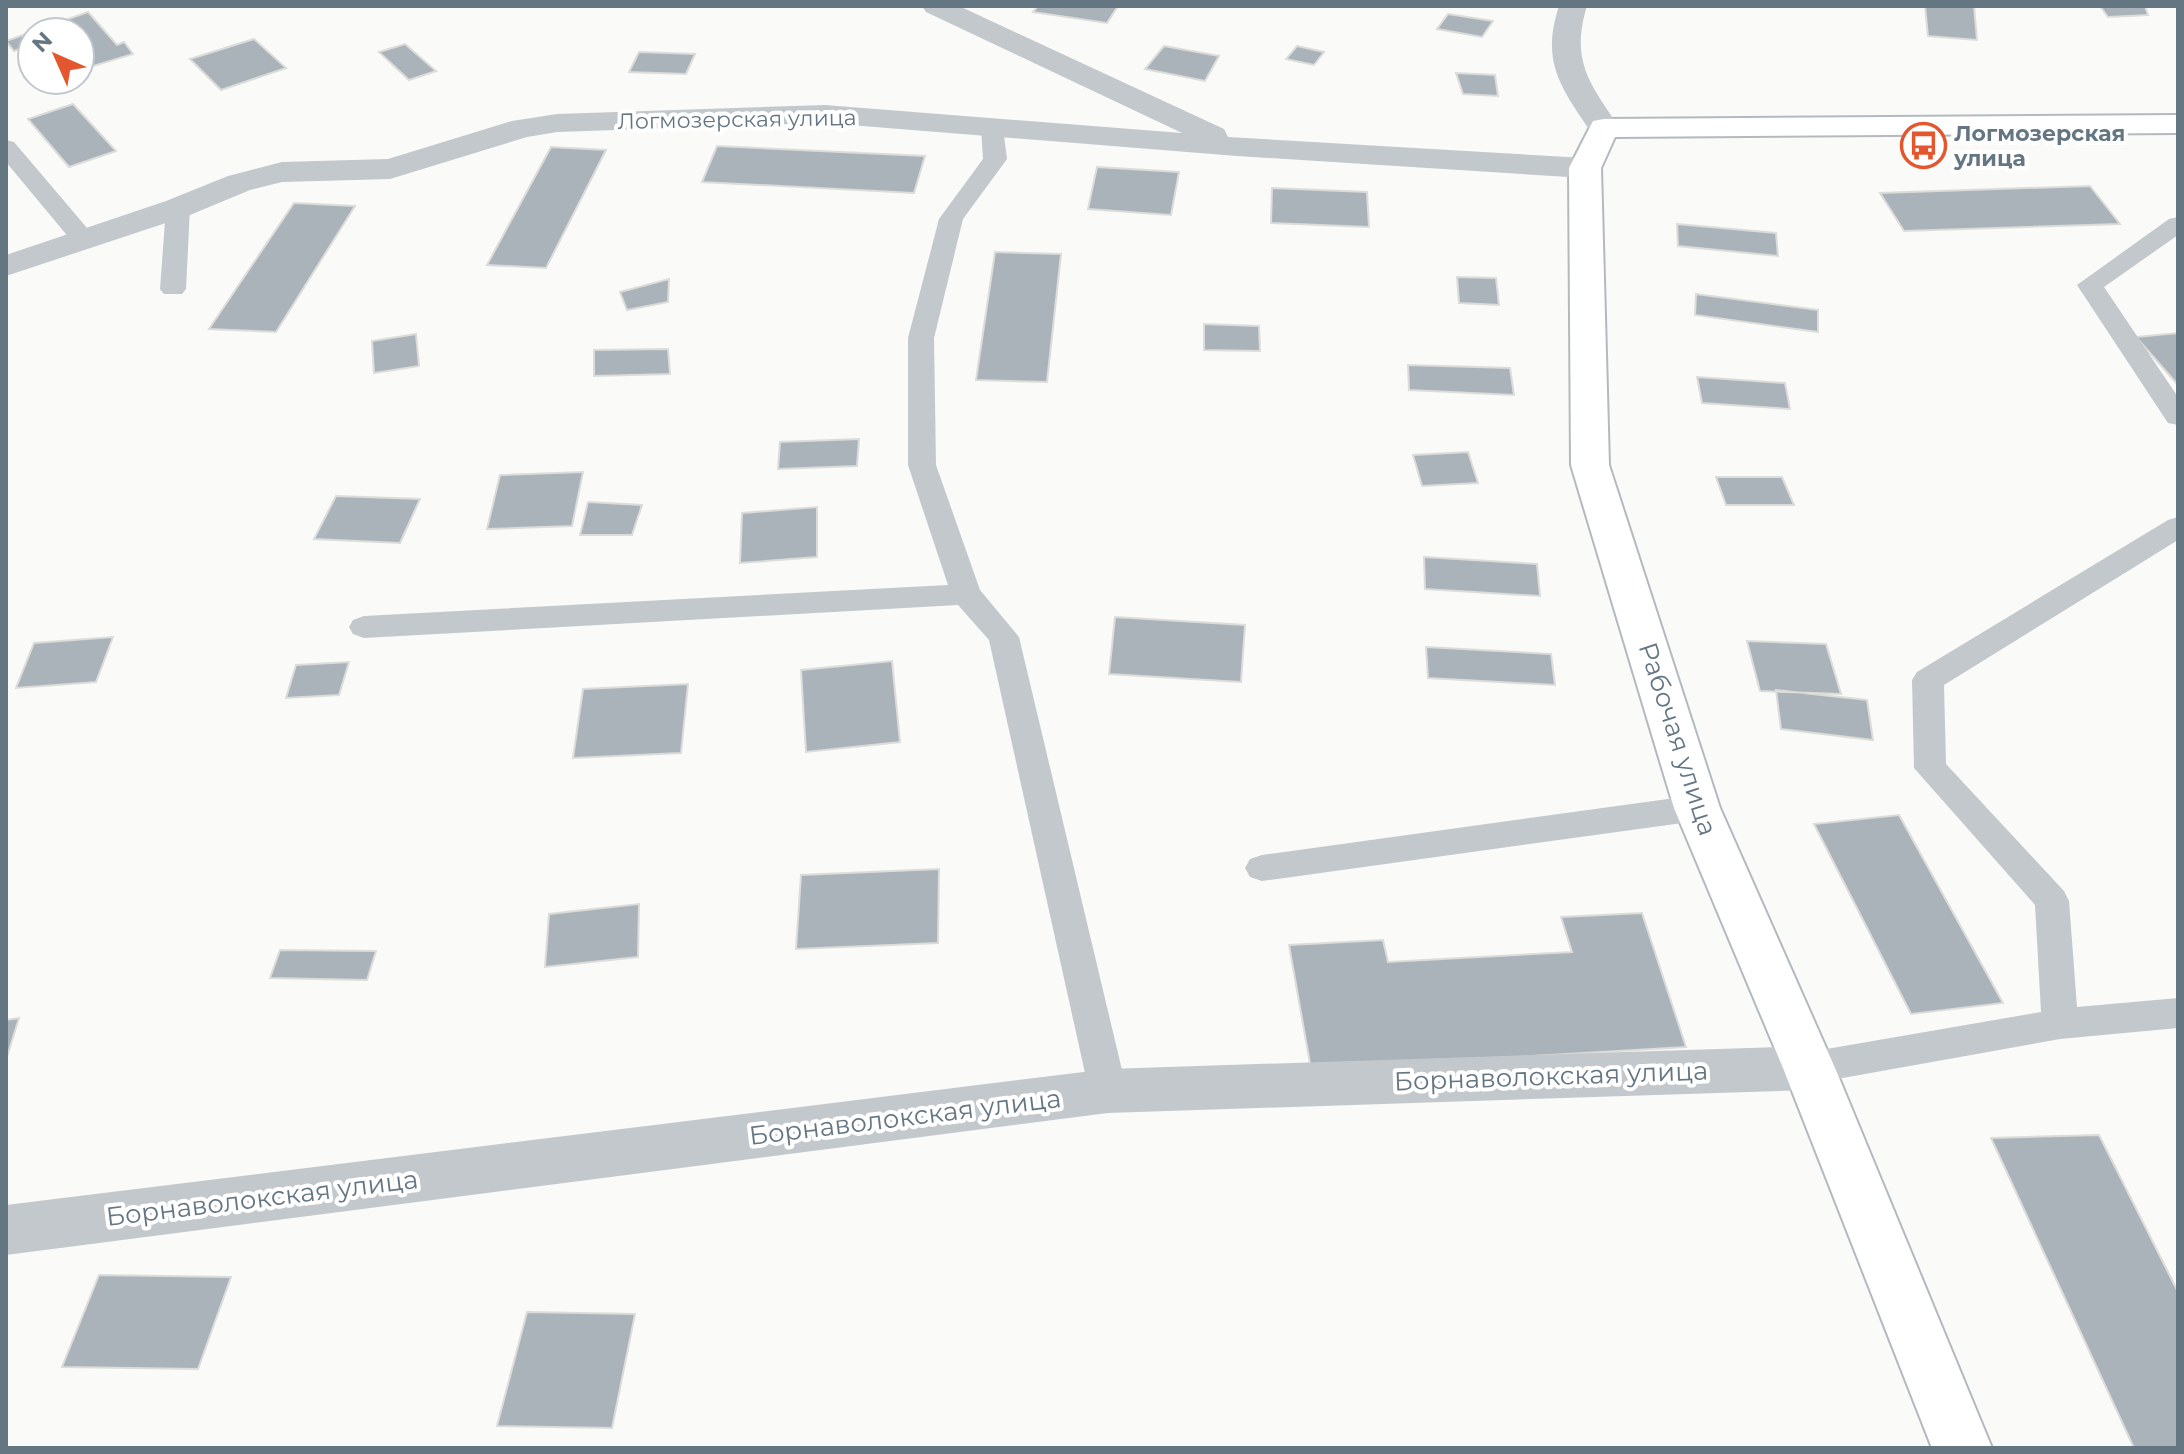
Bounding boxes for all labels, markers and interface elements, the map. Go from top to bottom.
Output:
north arrow [16,16,96,96]
text: N [26,26,58,58]
street label: Логмозерская улица [617,104,857,135]
place label: Логмозерская улица [1953,120,2125,172]
bus stop icon: Логмозерская улица [1899,122,1947,170]
street label: Рабочая улица [1632,638,1724,840]
street label: Борнаволокская улица [1393,1055,1709,1097]
street label: Борнаволокская улица [747,1082,1063,1152]
street label: Борнаволокская улица [104,1163,420,1233]

